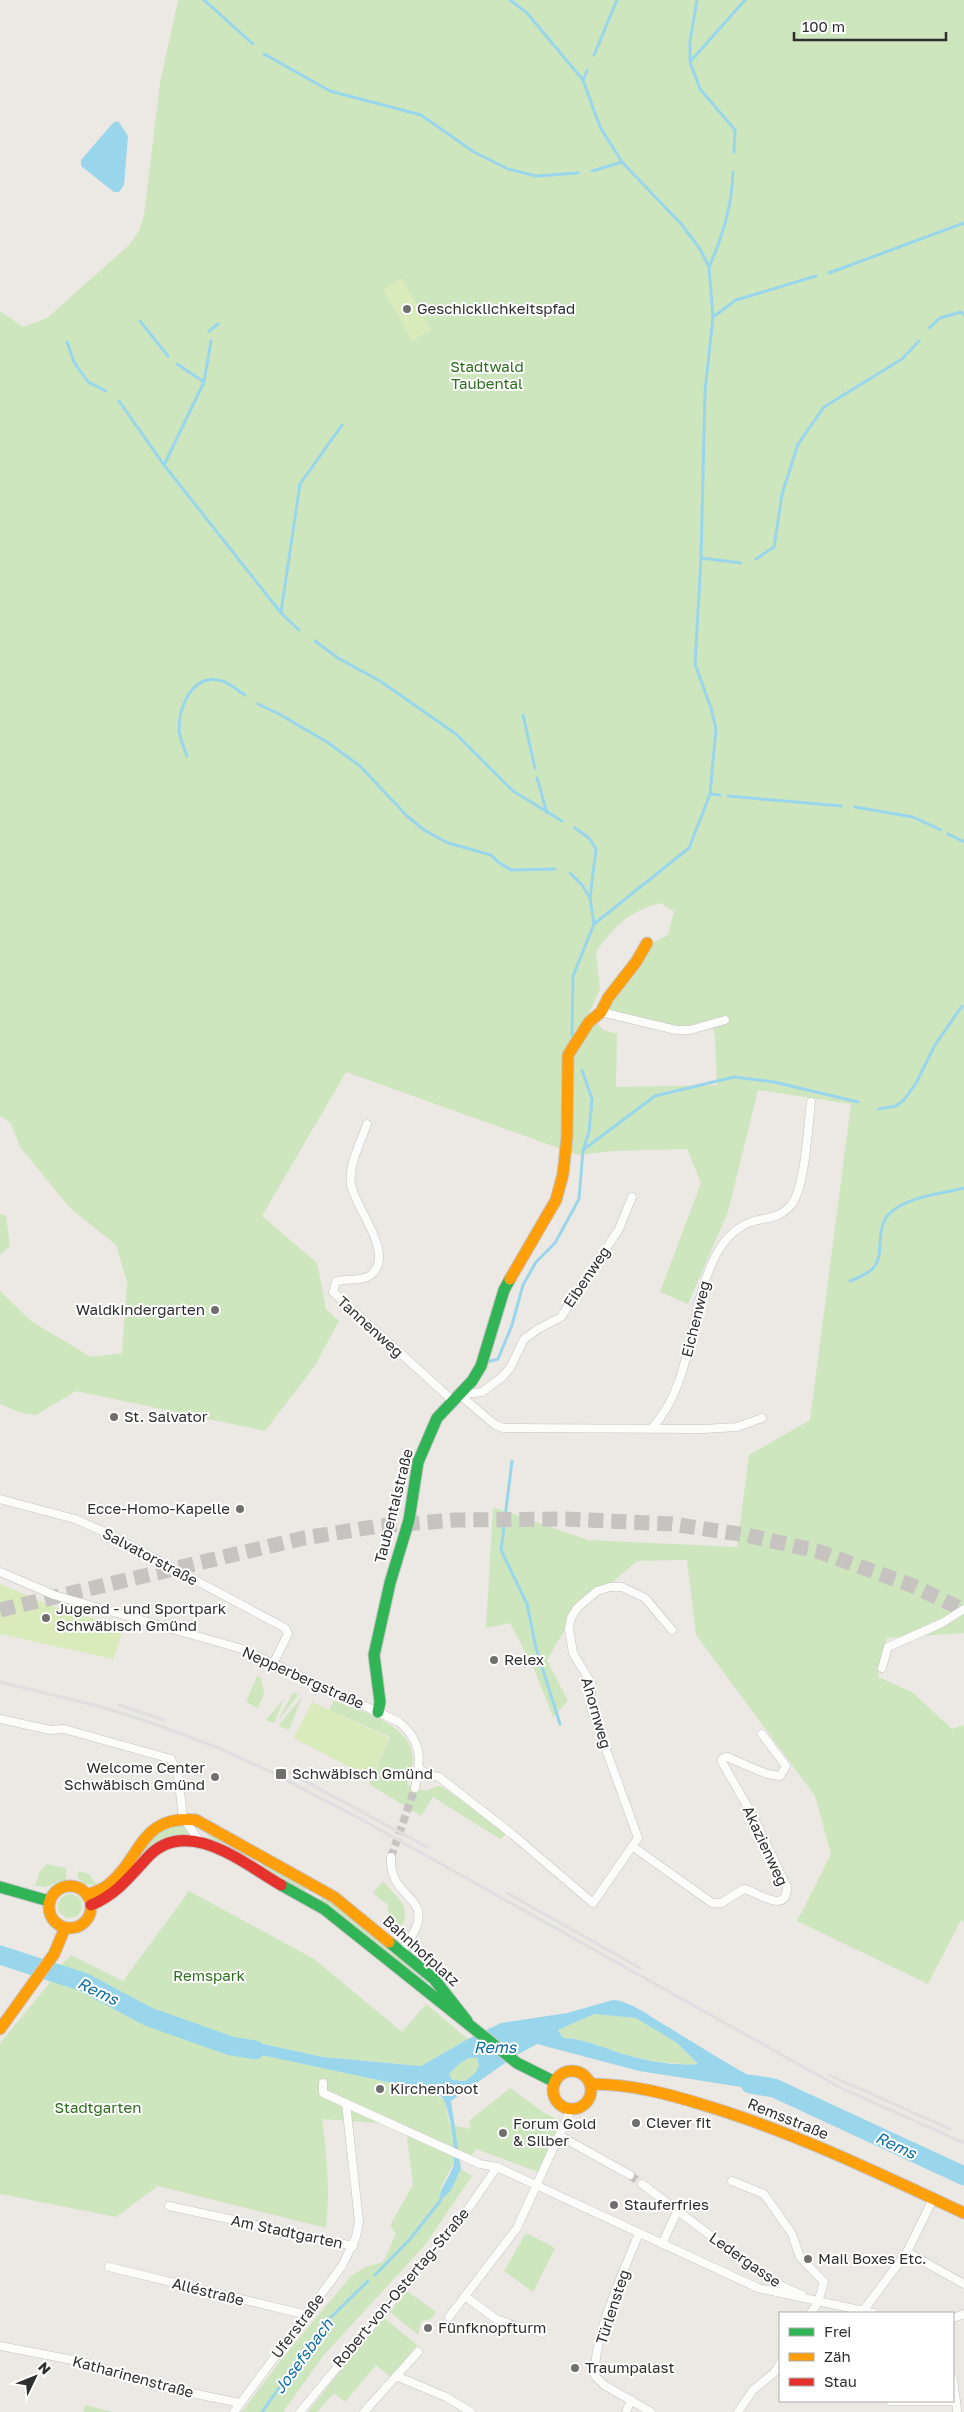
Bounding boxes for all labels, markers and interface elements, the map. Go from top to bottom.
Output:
scale bar [794,10,946,42]
text: 100 m [802,17,845,35]
place label: Geschicklichkeitspfad [417,299,575,317]
marker: Geschicklichkeitspfad [401,303,413,315]
park label: Stadtwald Taubental [450,357,524,392]
street label: Eibenweg [559,1242,613,1311]
street label: Eichenweg [677,1279,713,1359]
street label: Tannenweg [334,1292,407,1361]
place label: Waldkindergarten [76,1300,205,1318]
marker: Waldkindergarten [209,1304,221,1316]
place label: St. Salvator [124,1407,208,1425]
marker: St. Salvator [108,1411,120,1423]
street label: Taubentalstraße [370,1446,416,1565]
place label: Ecce-Homo-Kapelle [87,1499,230,1517]
marker: Ecce-Homo-Kapelle [234,1503,246,1515]
street label: Salvatorstraße [100,1523,201,1589]
place label: Jugend - und Sportpark Schwäbisch Gmünd [56,1599,227,1634]
marker: Jugend - und Sportpark Schwäbisch Gmünd [40,1612,52,1624]
street label: Nepperbergstraße [240,1642,367,1712]
place label: Relex [504,1650,544,1668]
marker: Relex [488,1654,500,1666]
street label: Ahornweg [578,1675,616,1750]
place label: Welcome Center Schwäbisch Gmünd [64,1758,205,1793]
place label: Schwäbisch Gmünd [292,1764,433,1782]
marker: Schwäbisch Gmünd [274,1767,288,1781]
marker: Welcome Center Schwäbisch Gmünd [209,1771,221,1783]
street label: Akazienweg [740,1803,792,1888]
street label: Bahnhofplatz [380,1911,464,1990]
park label: Remspark [173,1966,246,1984]
water label: Rems [74,1973,123,2010]
water label: Rems [474,2037,518,2057]
place label: Kirchenboot [390,2079,479,2097]
marker: Kirchenboot [374,2083,386,2095]
street label: Remsstraße [745,2094,832,2143]
park label: Stadtgarten [55,2098,141,2116]
place label: Clever fit [646,2113,711,2131]
place label: Forum Gold & Silber [513,2114,596,2149]
marker: Clever fit [630,2117,642,2129]
marker: Forum Gold & Silber [497,2127,509,2139]
water label: Rems [872,2127,921,2164]
place label: Stauferfries [624,2195,709,2213]
marker: Stauferfries [608,2199,620,2211]
street label: Robert-von-Ostertag-Straße [328,2204,472,2371]
street label: Am Stadtgarten [230,2210,345,2252]
street label: Ledergasse [706,2228,785,2291]
place label: Mail Boxes Etc. [818,2249,927,2267]
marker: Mail Boxes Etc. [802,2253,814,2265]
street label: Türlensteg [591,2267,633,2346]
street label: Alléstraße [170,2273,246,2309]
street label: Uferstraße [267,2289,328,2361]
legend [779,2312,954,2402]
water label: Josefsbach [269,2314,338,2397]
place label: Fünfknopfturm [438,2318,546,2336]
marker: Fünfknopfturm [422,2322,434,2334]
text: Frei [824,2322,851,2340]
text: Zäh [824,2347,851,2365]
street label: Katharinenstraße [71,2351,196,2401]
north arrow [10,2352,60,2402]
text: N [35,2358,55,2377]
place label: Traumpalast [585,2358,674,2376]
marker: Traumpalast [569,2362,581,2374]
text: Stau [824,2372,857,2390]

